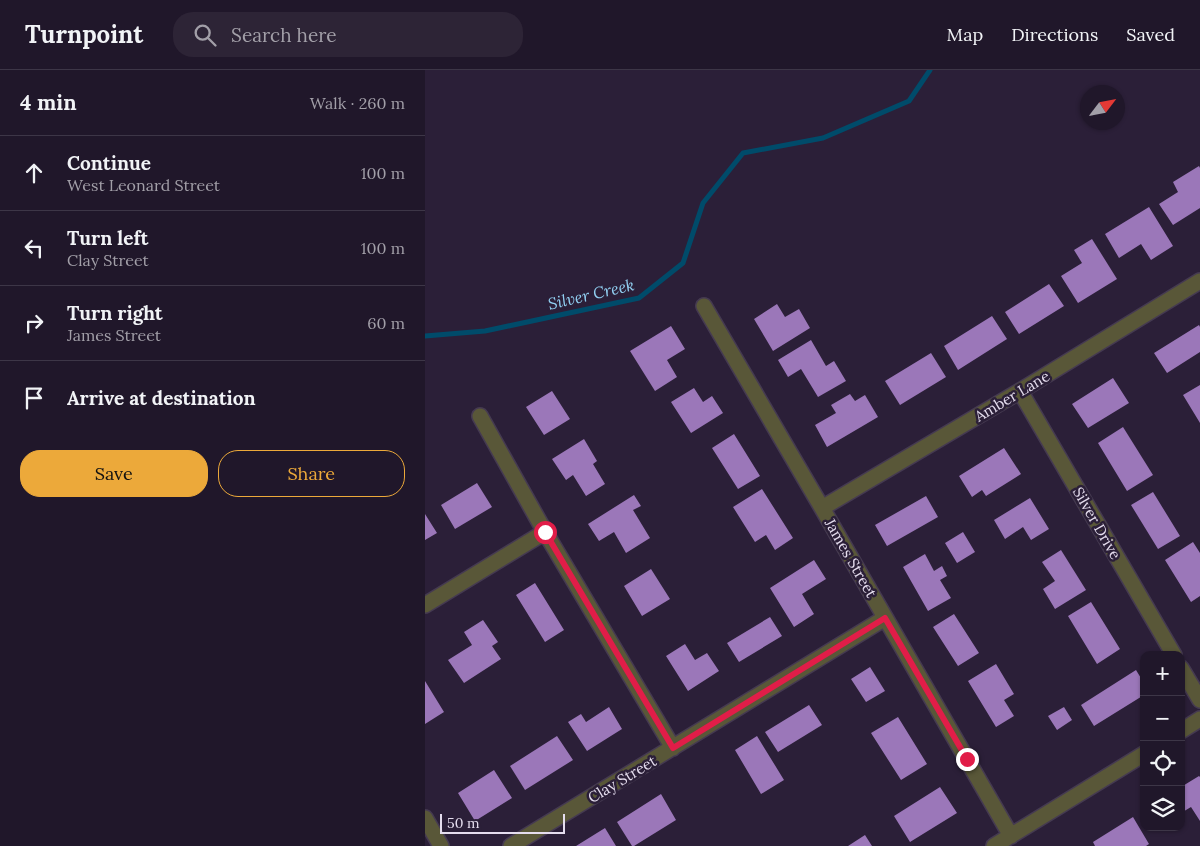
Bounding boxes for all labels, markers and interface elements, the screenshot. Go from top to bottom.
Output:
search box [173,12,523,57]
text: Turnpoint [25,19,143,50]
icon: search [191,21,219,49]
text: Search here [231,23,337,47]
text: Map [947,23,983,46]
text: Directions [1011,23,1098,46]
text: Saved [1126,23,1175,46]
north arrow [1080,85,1125,130]
text: 4 min [20,89,77,116]
text: Walk · 260 m [310,93,405,113]
text: Continue [67,151,151,175]
icon: ahead [20,159,48,187]
text: 100 m [361,163,405,183]
text: West Leonard Street [67,175,220,195]
text: Turn left [67,226,148,250]
icon: left [20,234,48,262]
text: 100 m [361,238,405,258]
text: Clay Street [67,250,149,270]
water label: Silver Creek [546,274,636,314]
text: Turn right [67,301,163,325]
icon: right [20,309,48,337]
text: 60 m [367,313,405,333]
text: James Street [67,325,161,345]
street label: Amber Lane [970,366,1053,426]
icon: arrive [20,384,48,412]
text: Arrive at destination [67,386,256,410]
button: Save [20,450,208,497]
button: Share [218,450,405,497]
street label: Silver Drive [1069,484,1125,562]
street label: James Street [820,514,881,601]
route start [534,521,557,544]
map controls [1140,651,1185,831]
button: + [1140,651,1185,696]
button: − [1140,696,1185,741]
button: locate [1140,741,1185,786]
route end [956,748,979,771]
street label: Clay Street [584,751,660,807]
button: layers [1140,786,1185,831]
scale bar [440,811,565,834]
text: 50 m [447,814,480,832]

